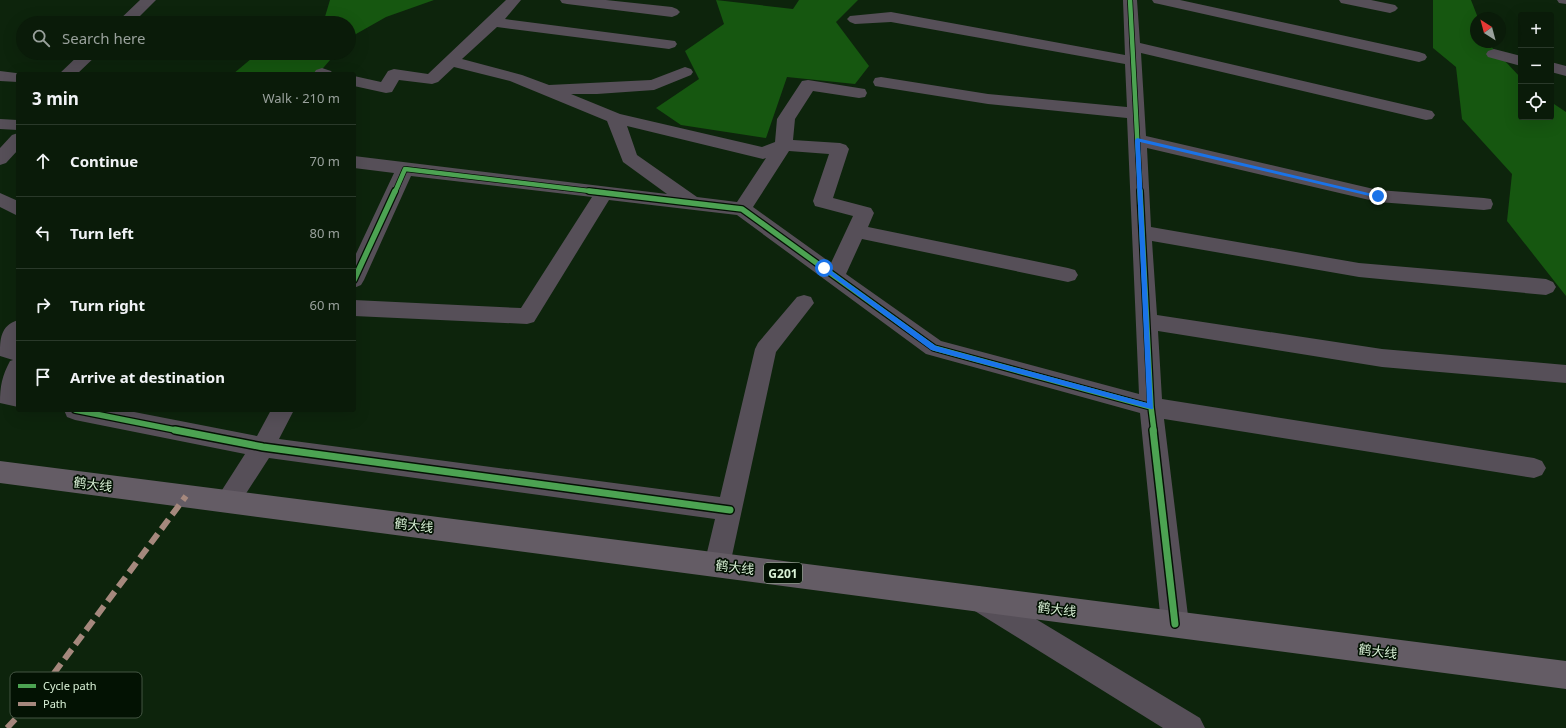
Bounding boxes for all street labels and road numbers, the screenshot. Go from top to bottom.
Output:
street label: 鹤大线 [73,473,113,495]
street label: 鹤大线 [394,514,434,536]
street label: 鹤大线 [715,556,755,578]
road number: G201 [764,563,802,583]
street label: 鹤大线 [1037,598,1077,620]
street label: 鹤大线 [1358,640,1398,662]

